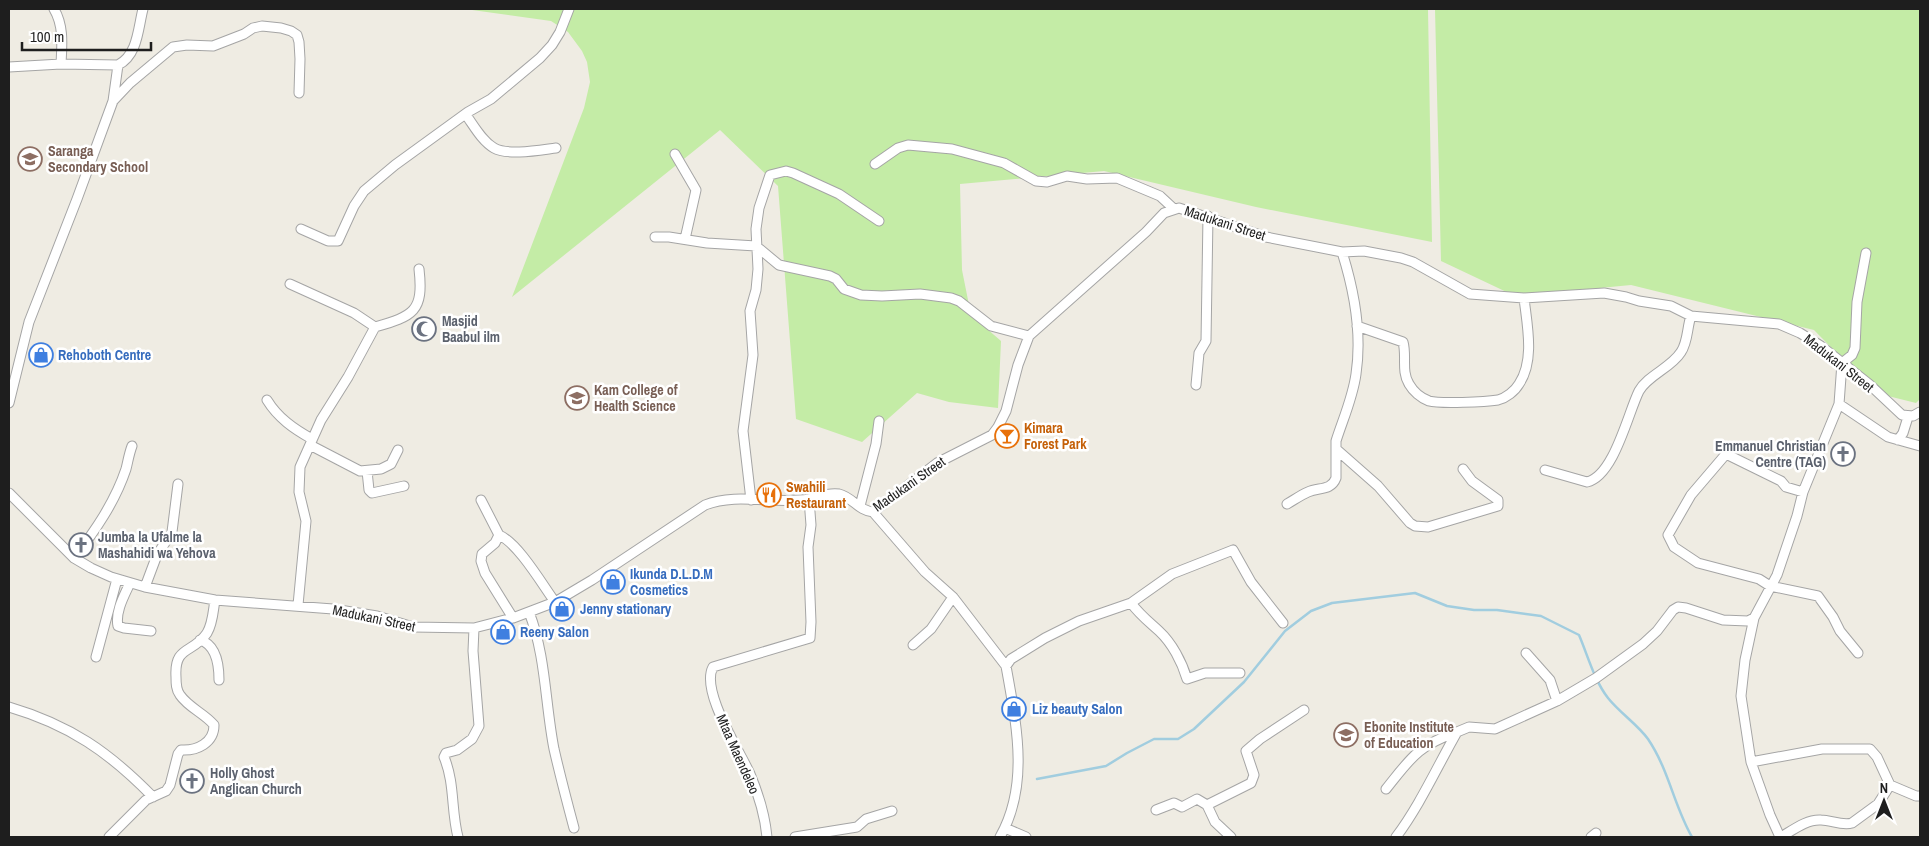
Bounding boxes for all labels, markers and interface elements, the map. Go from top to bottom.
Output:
scale bar [22,20,151,52]
text: 100 m [30,26,64,47]
place label: Saranga Secondary School [48,142,148,176]
school or university icon: Saranga Secondary School [17,146,43,172]
street label: Madukani Street [1182,201,1268,245]
place label: Masjid Baabul ilm [442,312,500,346]
mosque icon: Masjid Baabul ilm [411,316,437,342]
street label: Madukani Street [1800,330,1878,396]
shop icon: Rehoboth Centre [28,342,54,368]
place label: Rehoboth Centre [58,346,151,364]
place label: Kam College of Health Science [594,381,678,415]
school or university icon: Kam College of Health Science [564,385,590,411]
place label: Kimara Forest Park [1024,419,1087,453]
bar icon: Kimara Forest Park [994,423,1020,449]
place label: Emmanuel Christian Centre (TAG) [1715,437,1826,471]
church icon: Emmanuel Christian Centre (TAG) [1830,441,1856,467]
street label: Madukani Street [869,452,949,516]
place label: Swahili Restaurant [786,478,846,512]
restaurant icon: Swahili Restaurant [756,482,782,508]
place label: Jumba la Ufalme la Mashahidi wa Yehova [98,528,216,562]
church icon: Jumba la Ufalme la Mashahidi wa Yehova [68,532,94,558]
place label: Ikunda D.L.D.M Cosmetics [630,565,713,599]
shop icon: Ikunda D.L.D.M Cosmetics [600,569,626,595]
shop icon: Jenny stationary [549,596,575,622]
street label: Madukani Street [331,600,417,636]
place label: Jenny stationary [580,600,672,618]
shop icon: Reeny Salon [490,619,516,645]
place label: Reeny Salon [520,623,589,641]
shop icon: Liz beauty Salon [1001,696,1027,722]
place label: Liz beauty Salon [1032,700,1123,718]
street label: Mtaa Maendeleo [712,711,764,797]
place label: Ebonite Institute of Education [1364,718,1454,752]
school or university icon: Ebonite Institute of Education [1333,722,1359,748]
place label: Holly Ghost Anglican Church [210,764,302,798]
church icon: Holly Ghost Anglican Church [179,768,205,794]
north arrow [1859,776,1909,826]
text: N [1880,779,1888,797]

